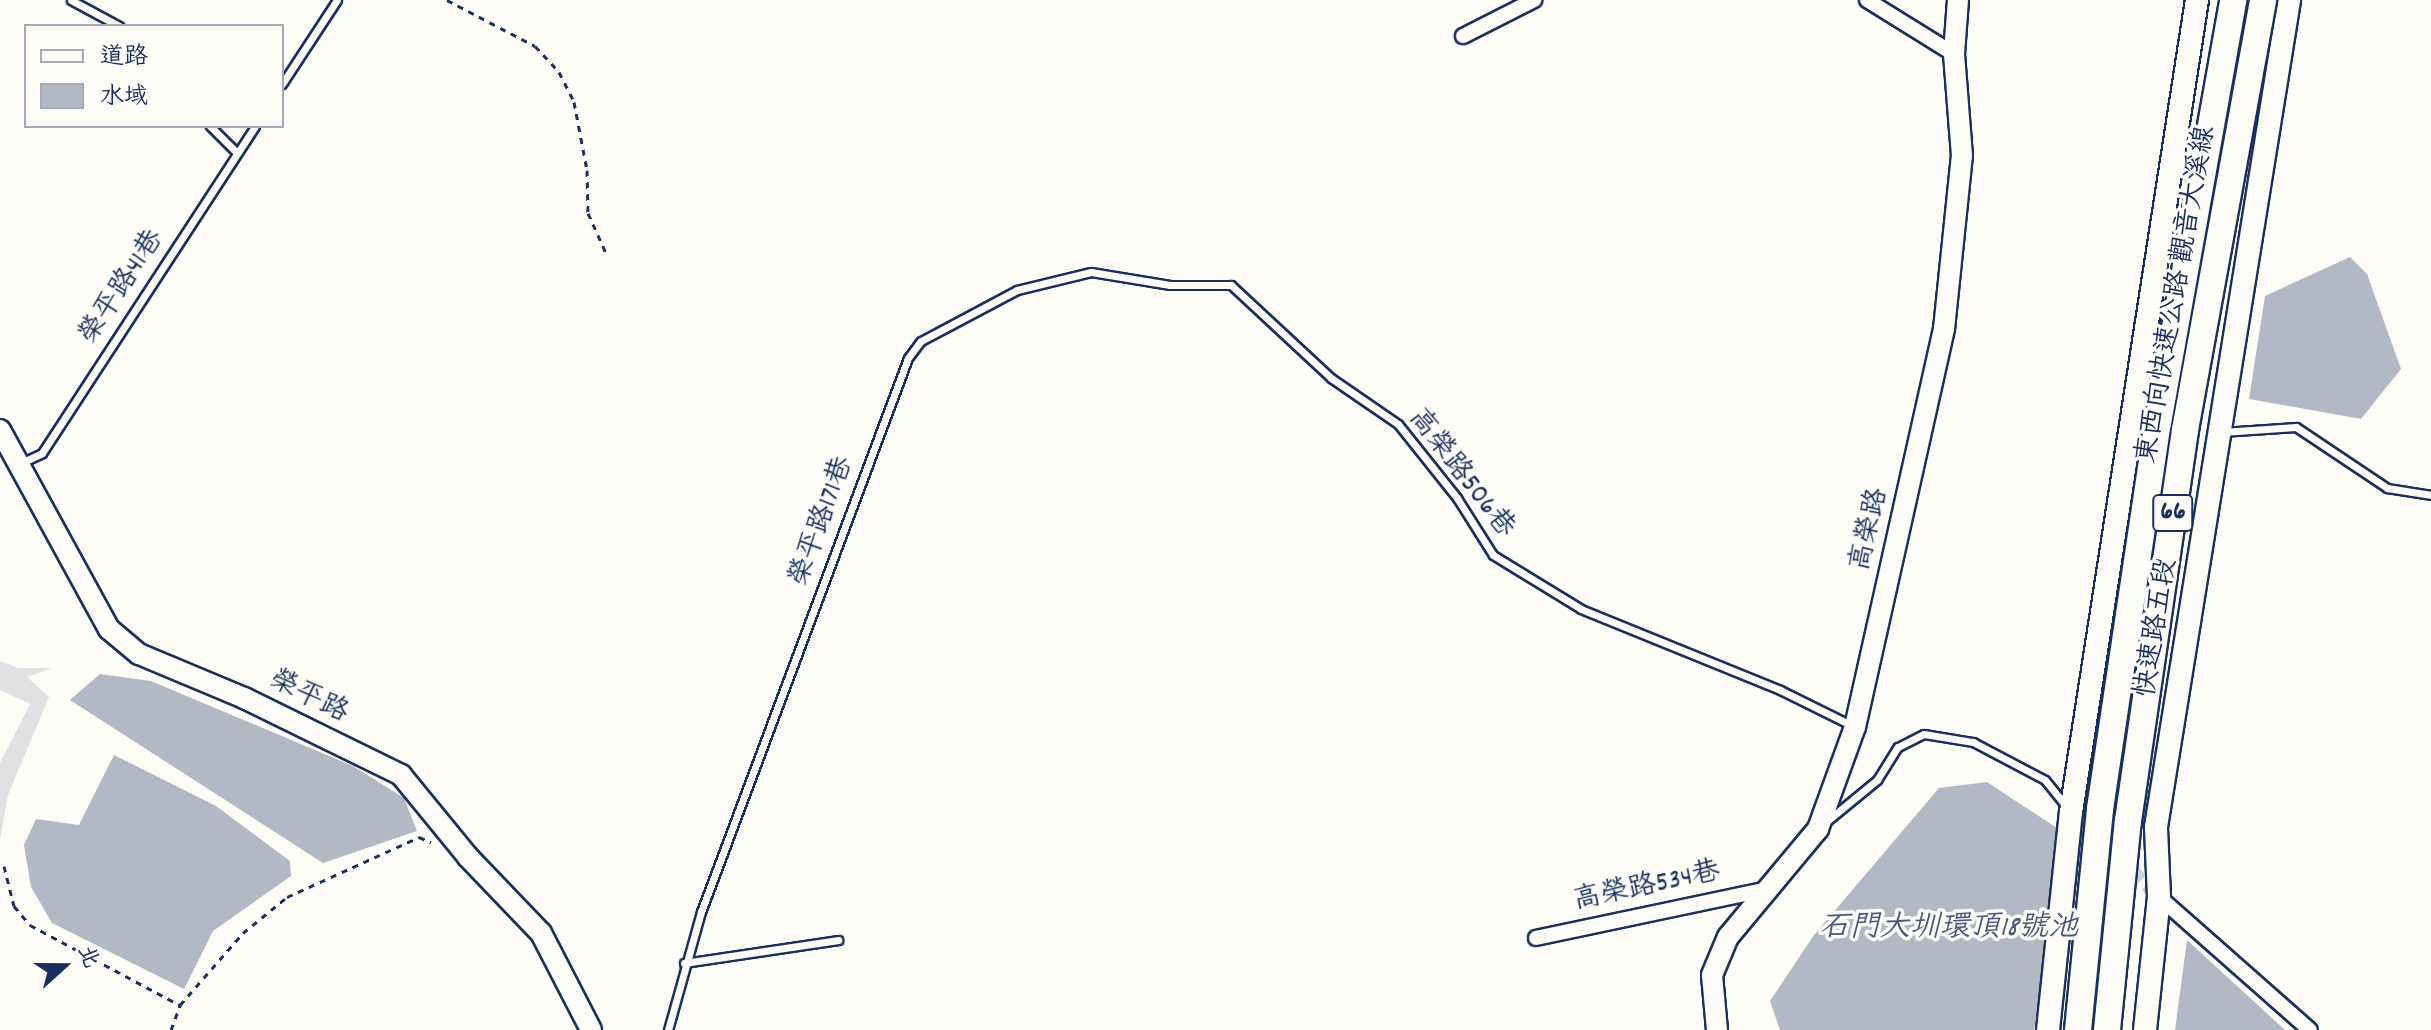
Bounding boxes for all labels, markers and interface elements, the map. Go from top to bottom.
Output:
legend [24,24,284,128]
text: 道路 [100,41,148,75]
text: 水域 [100,81,148,115]
street label: 東西向快速公路 觀音大溪線 [2132,123,2224,467]
street label: 榮平路41巷 [74,224,172,352]
street label: 高榮路506巷 [1399,403,1521,545]
street label: 榮平路171巷 [784,453,862,591]
street label: 高榮路 [1845,485,1897,575]
road number: 66 [2151,491,2195,535]
street label: 快速路五段 [2130,556,2186,700]
street label: 榮平路 [263,664,353,732]
street label: 高榮路534巷 [1571,856,1723,920]
water label: 石門大圳環頂18號池 [1820,912,2078,948]
north arrow [24,926,104,1006]
text: 北 [68,941,105,973]

